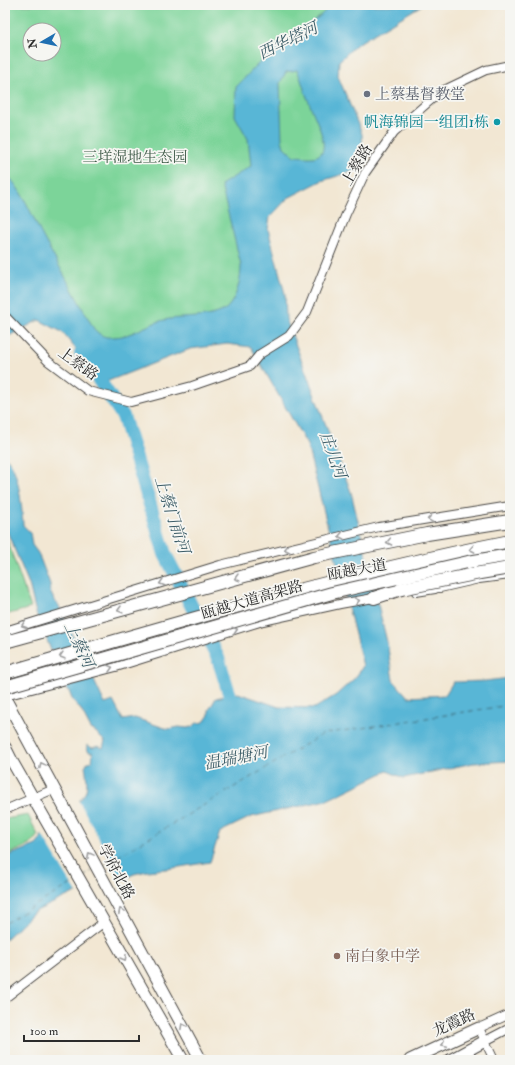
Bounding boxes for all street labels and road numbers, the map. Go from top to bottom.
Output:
street label: 上蔡路 [338,141,376,189]
street label: 上蔡路 [54,343,102,385]
street label: 瓯越大道 [326,555,388,585]
street label: 瓯越大道高架路 [199,576,305,624]
street label: 学府北路 [94,841,138,903]
street label: 龙霞路 [430,1005,478,1041]

